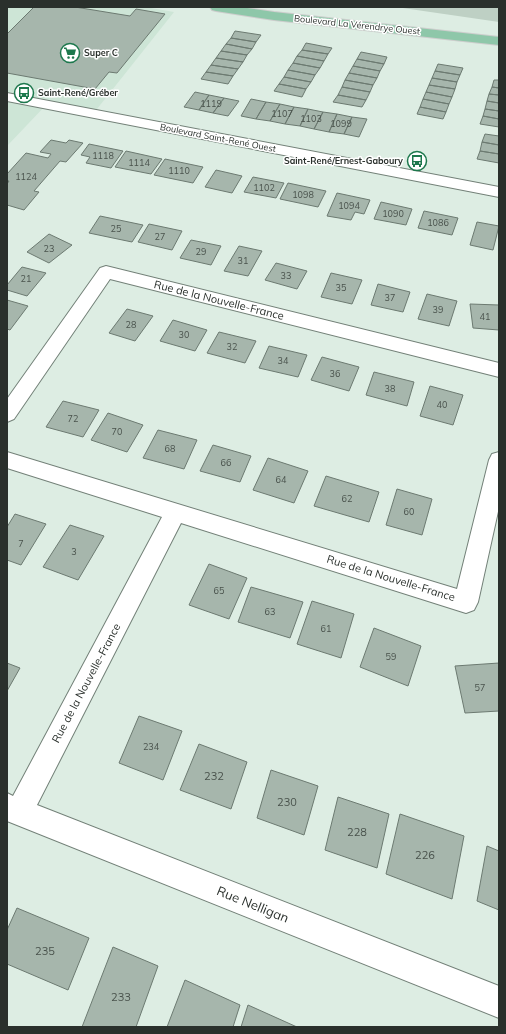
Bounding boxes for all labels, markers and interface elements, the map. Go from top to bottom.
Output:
street label: Boulevard La Vérendrye Ouest [293,12,421,38]
supermarket icon: Super C [59,42,81,64]
place label: Super C [84,47,118,58]
bus stop icon: Saint-René/Gréber [13,82,35,104]
place label: Saint-René/Gréber [38,87,118,98]
house number: 1119 [200,98,222,109]
house number: 1107 [271,108,293,119]
house number: 1103 [300,113,322,124]
house number: 1099 [330,118,352,129]
street label: Boulevard Saint-René Ouest [159,121,277,154]
house number: 1118 [92,150,114,161]
bus stop icon: Saint-René/Ernest-Gaboury [406,150,428,172]
place label: Saint-René/Ernest-Gaboury [284,155,403,167]
house number: 1114 [128,157,150,168]
house number: 1110 [168,165,190,176]
house number: 1124 [15,171,37,182]
house number: 1102 [253,182,275,193]
house number: 1098 [292,189,314,200]
house number: 1094 [338,200,360,211]
house number: 1090 [382,208,404,219]
house number: 1086 [427,217,449,228]
house number: 25 [111,223,122,234]
house number: 27 [155,231,165,242]
house number: 23 [44,243,54,254]
house number: 29 [196,246,206,257]
house number: 31 [238,255,248,266]
house number: 33 [281,270,291,281]
house number: 21 [21,273,31,284]
street label: Rue de la Nouvelle-France [153,277,285,323]
house number: 35 [336,282,347,293]
house number: 37 [385,292,395,303]
house number: 39 [433,304,443,315]
house number: 41 [480,311,490,322]
house number: 28 [126,319,136,330]
house number: 30 [179,329,189,340]
house number: 32 [227,341,237,352]
house number: 34 [278,355,289,366]
house number: 36 [330,368,340,379]
house number: 38 [385,383,395,394]
house number: 40 [437,399,447,410]
house number: 72 [68,413,78,424]
house number: 70 [112,426,122,437]
house number: 68 [165,443,175,454]
house number: 66 [221,457,231,468]
house number: 64 [276,474,287,485]
house number: 62 [342,493,352,504]
house number: 60 [404,506,414,517]
house number: 7 [18,538,24,549]
house number: 3 [71,546,77,557]
street label: Rue de la Nouvelle-France [325,552,457,604]
house number: 65 [214,585,225,596]
house number: 63 [265,606,275,617]
street label: Rue de la Nouvelle-France [49,621,123,745]
house number: 61 [321,623,331,634]
house number: 59 [386,651,396,662]
house number: 57 [475,682,485,693]
house number: 234 [143,741,160,752]
house number: 232 [204,769,224,783]
house number: 230 [277,795,297,809]
house number: 228 [347,825,367,839]
house number: 226 [415,848,435,862]
street label: Rue Nelligan [215,882,291,926]
house number: 235 [35,944,55,958]
house number: 233 [111,990,131,1004]

